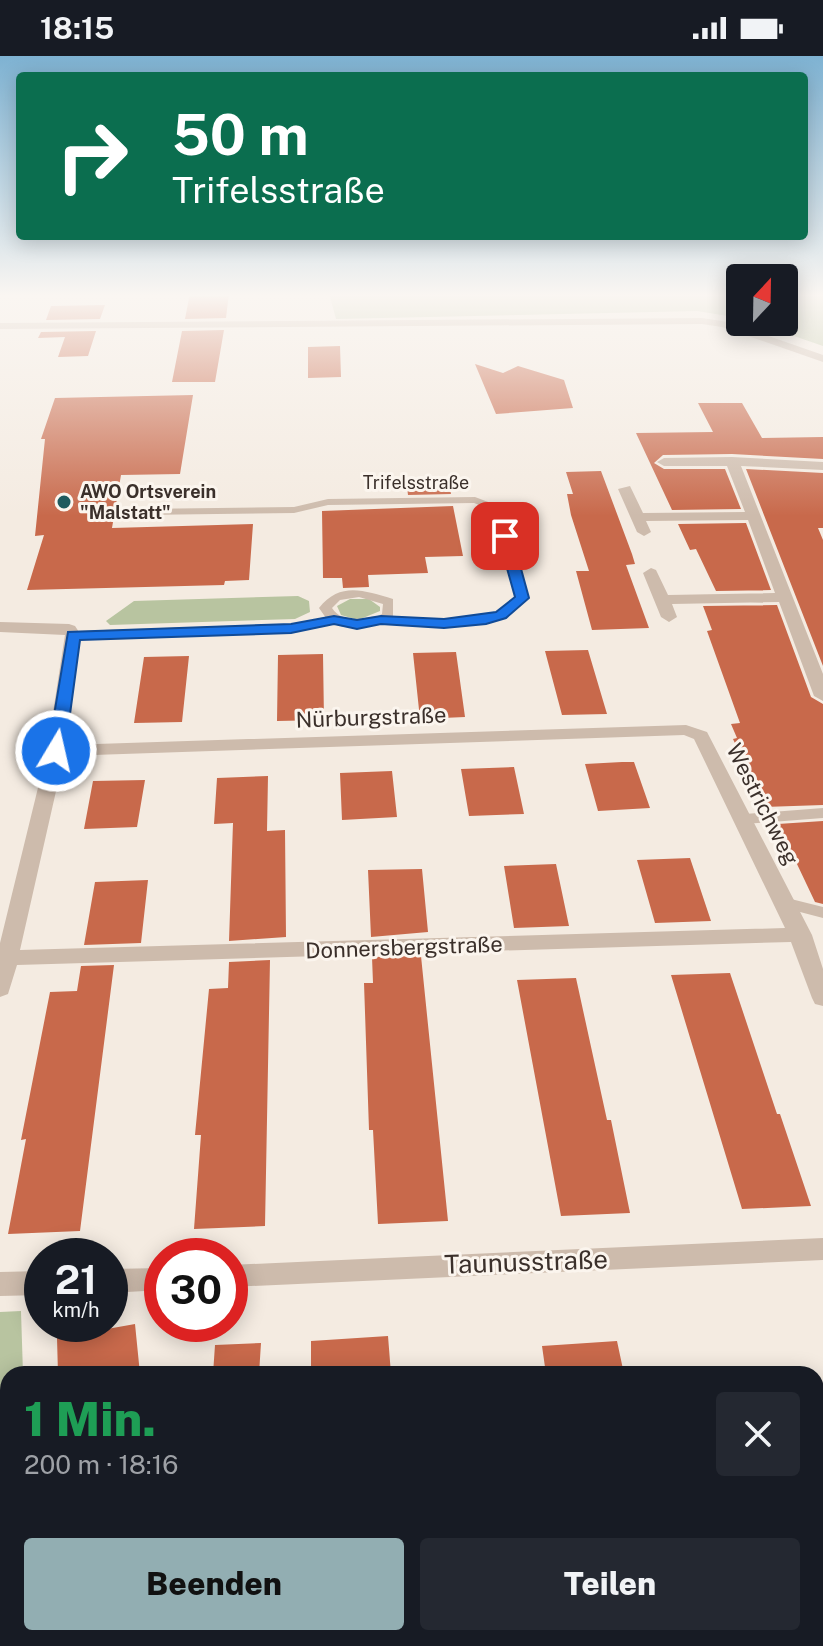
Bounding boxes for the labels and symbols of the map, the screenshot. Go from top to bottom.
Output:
north arrow [726,264,798,336]
street label: Trifelsstraße [363,472,469,493]
place label: AWO Ortsverein "Malstatt" [80,481,216,523]
marker: AWO Ortsverein "Malstatt" [55,493,73,511]
pin [471,502,539,570]
street label: Nürburgstraße [295,701,447,733]
position arrow [14,709,98,793]
street label: Westrichweg [721,739,805,869]
street label: Donnersbergstraße [305,931,503,963]
speed limit sign: 30 [144,1238,248,1342]
street label: Taunusstraße [444,1243,608,1280]

